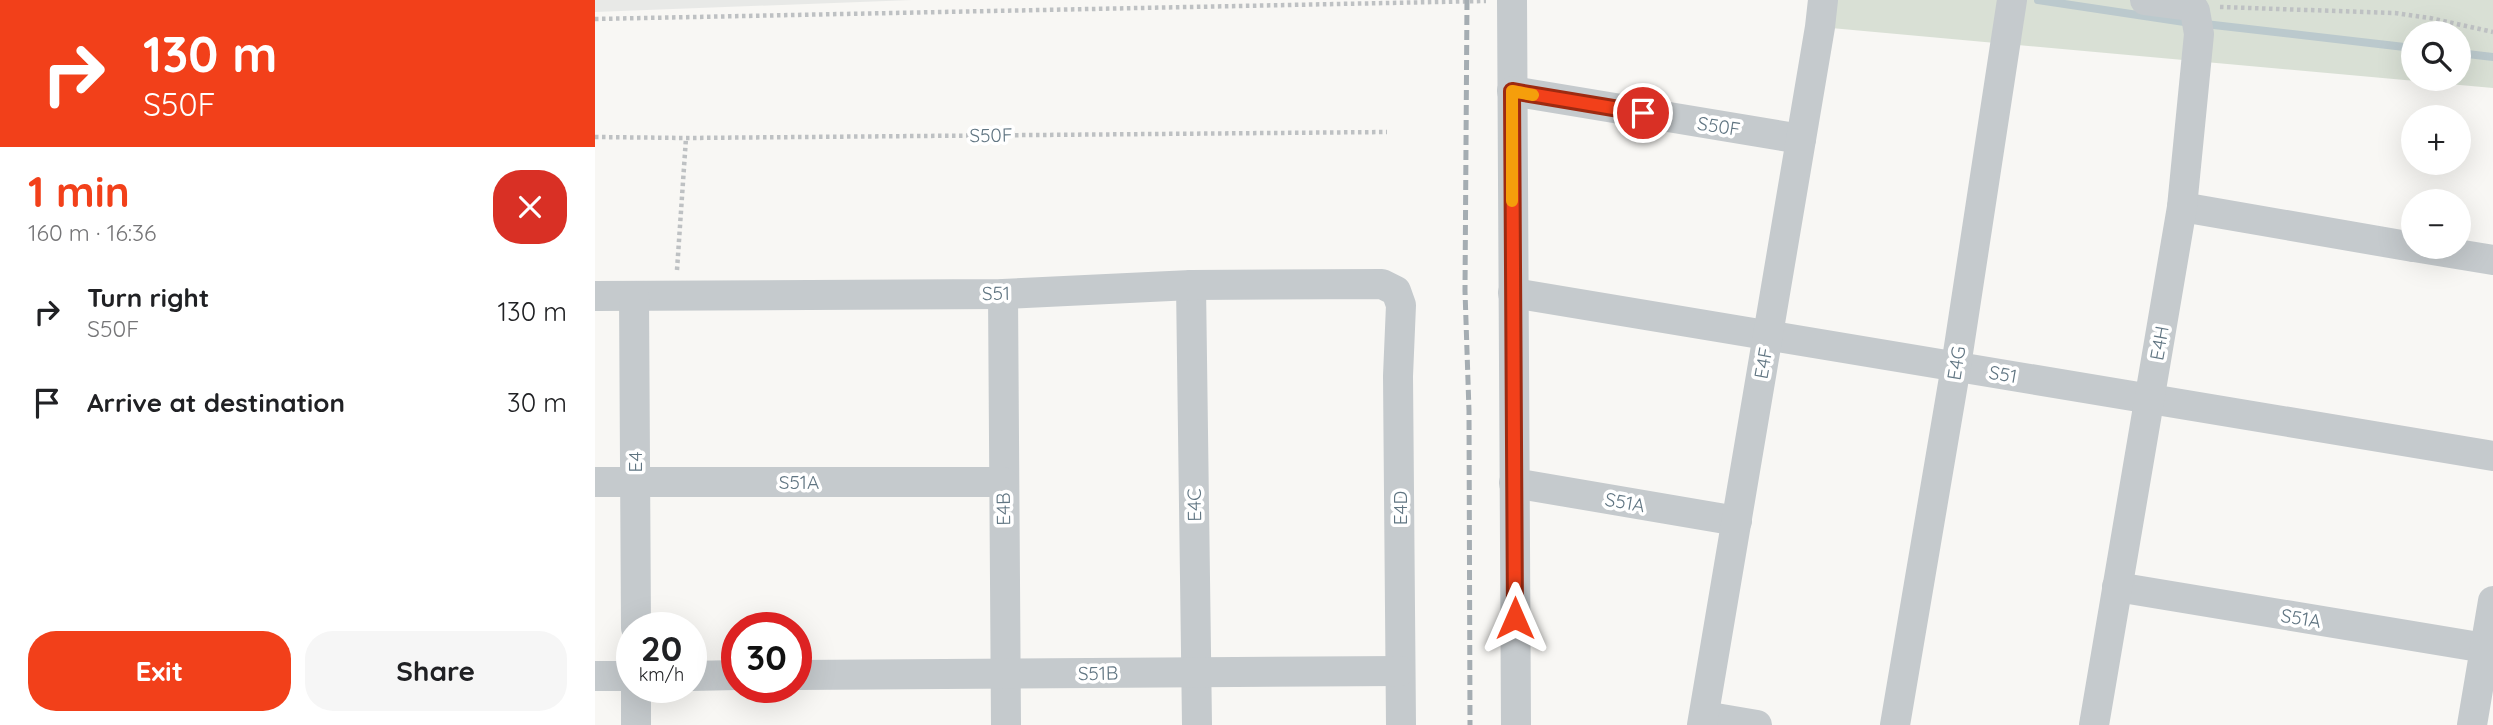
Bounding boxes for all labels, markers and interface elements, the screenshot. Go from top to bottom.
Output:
map controls [2401,21,2471,259]
button: search [2401,21,2471,91]
text: 130 m [143,23,277,84]
icon: right [28,28,119,119]
pin [1613,83,1673,143]
text: S50F [143,84,216,124]
icon: arrive [1624,94,1662,132]
button: + [2401,105,2471,175]
street label: S50F [1696,111,1742,141]
street label: S50F [969,123,1013,147]
text: 1 min [28,165,130,218]
button: close [493,170,567,244]
button: − [2401,189,2471,259]
text: 160 m · 16:36 [28,218,156,247]
text: Turn right [87,281,209,314]
street label: S51 [982,281,1010,305]
icon: right [28,293,66,331]
text: 130 m [497,295,567,328]
text: S50F [87,314,139,343]
street label: E4H [2144,324,2174,362]
street label: E4G [1941,344,1971,382]
street label: E4F [1748,345,1778,381]
street label: S51 [1987,360,2019,388]
icon: arrive [28,384,66,422]
text: Arrive at destination [87,386,345,419]
text: 30 m [507,386,567,419]
street label: E4 [623,452,647,472]
street label: S51A [779,470,819,494]
street label: S51A [1603,487,1647,517]
street label: E4C [1182,488,1206,522]
street label: E4D [1388,491,1412,525]
street label: E4B [991,492,1015,526]
position arrow [1478,581,1552,655]
street label: S51A [2279,603,2323,633]
speed limit sign: 30 [721,612,812,703]
text: 20 [641,626,682,670]
button: Exit [28,631,291,711]
button: Share [305,631,567,711]
street label: S51B [1078,661,1118,685]
text: km/h [639,663,684,686]

